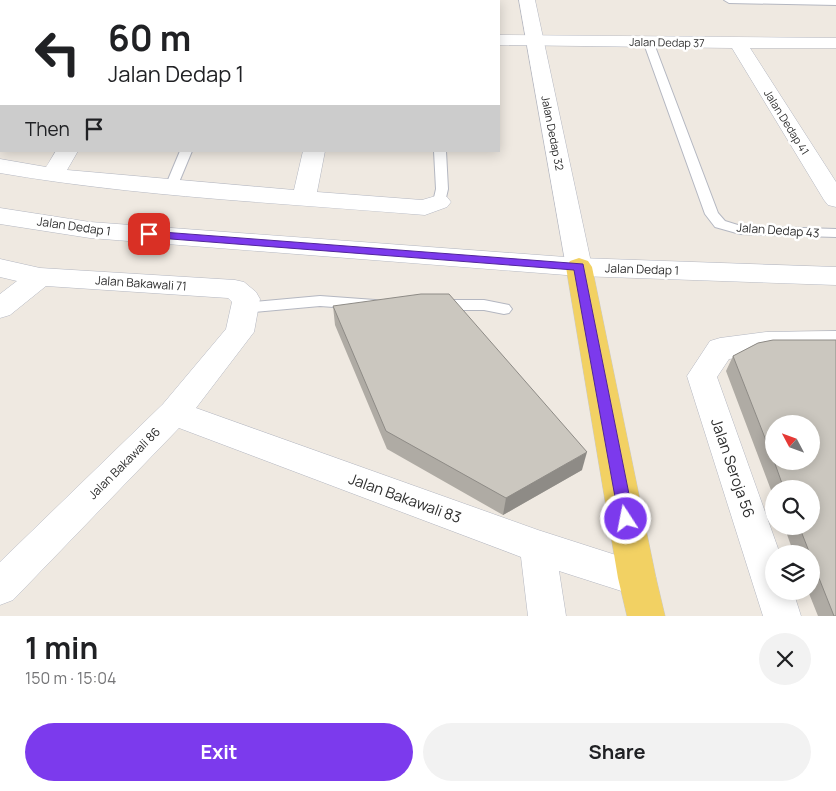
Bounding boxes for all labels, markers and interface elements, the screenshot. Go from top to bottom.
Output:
text: 60 m [108,14,191,62]
icon: left [25,20,90,85]
street label: Jalan Dedap 37 [629,34,705,50]
text: Jalan Dedap 1 [108,59,244,89]
street label: Jalan Dedap 41 [761,86,813,158]
street label: Jalan Dedap 32 [538,94,568,172]
icon: arrive [80,115,108,143]
text: Then [25,116,70,142]
street label: Jalan Dedap 1 [36,212,112,240]
pin [128,213,170,255]
street label: Jalan Dedap 43 [736,219,820,241]
icon: arrive [135,220,163,248]
street label: Jalan Dedap 1 [605,259,679,279]
street label: Jalan Bakawali 71 [95,271,187,295]
street label: Jalan Seroja 56 [706,415,760,521]
north arrow [765,415,820,470]
map controls [765,415,820,600]
street label: Jalan Bakawali 86 [84,423,164,503]
street label: Jalan Bakawali 83 [346,468,464,528]
button: search [765,480,820,535]
position arrow [599,492,651,544]
button: layers [765,545,820,600]
text: 1 min [25,627,98,668]
button: close [759,633,811,685]
text: 150 m · 15:04 [25,667,117,689]
button: Exit [25,723,413,781]
button: Share [423,723,811,781]

